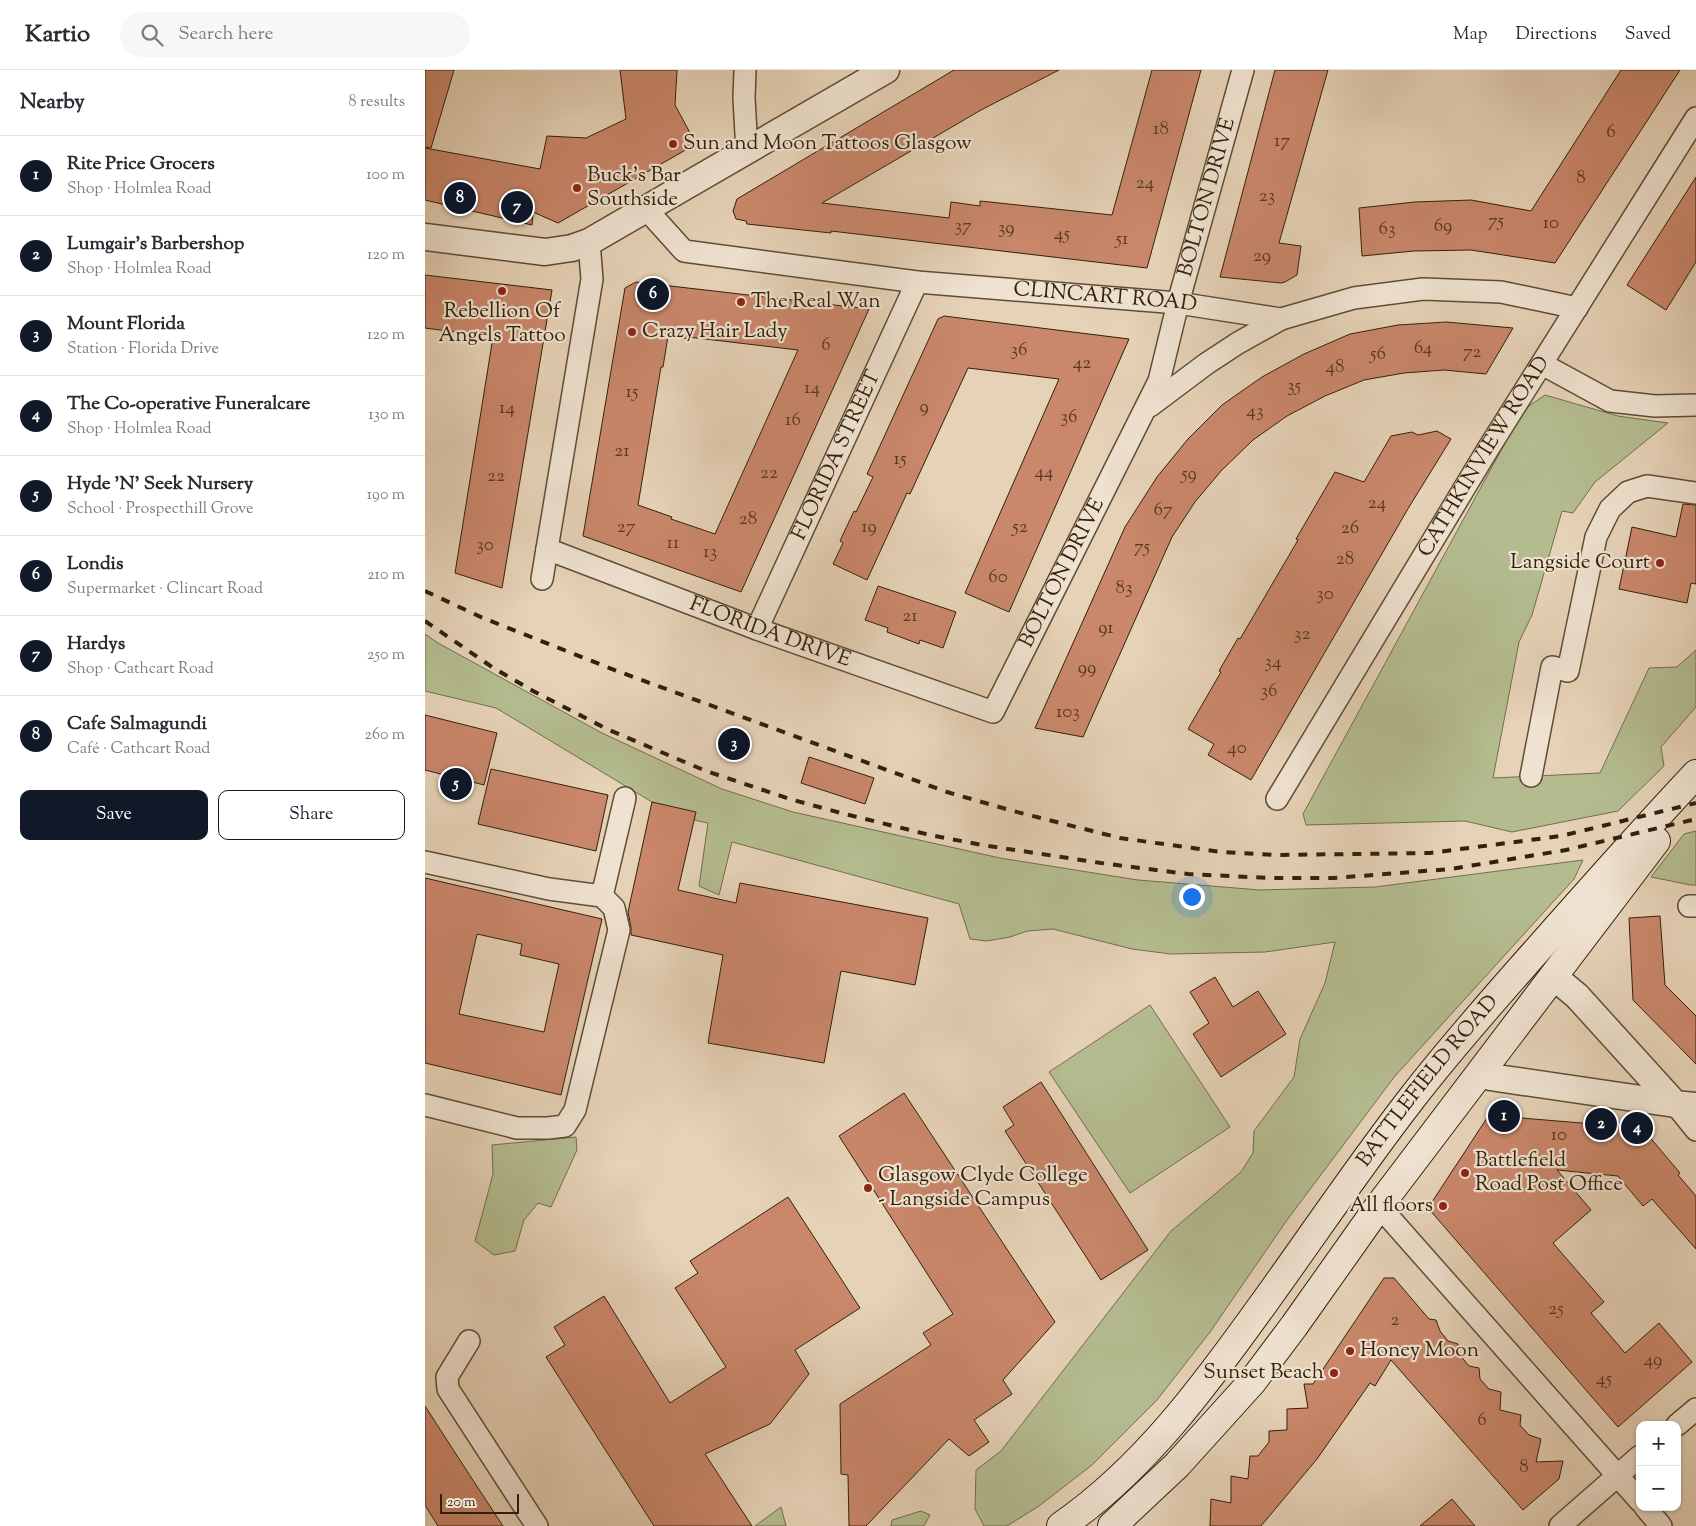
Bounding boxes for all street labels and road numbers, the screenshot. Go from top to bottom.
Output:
street label: BOLTON DRIVE [1171,114,1244,280]
street label: CLINCART ROAD [1012,275,1199,321]
street label: CATHKINVIEW ROAD [1411,351,1558,563]
street label: FLORIDA STREET [785,366,889,545]
street label: BOLTON DRIVE [1012,493,1113,653]
street label: FLORIDA DRIVE [685,590,855,676]
street label: BATTLEFIELD ROAD [1350,989,1506,1174]

